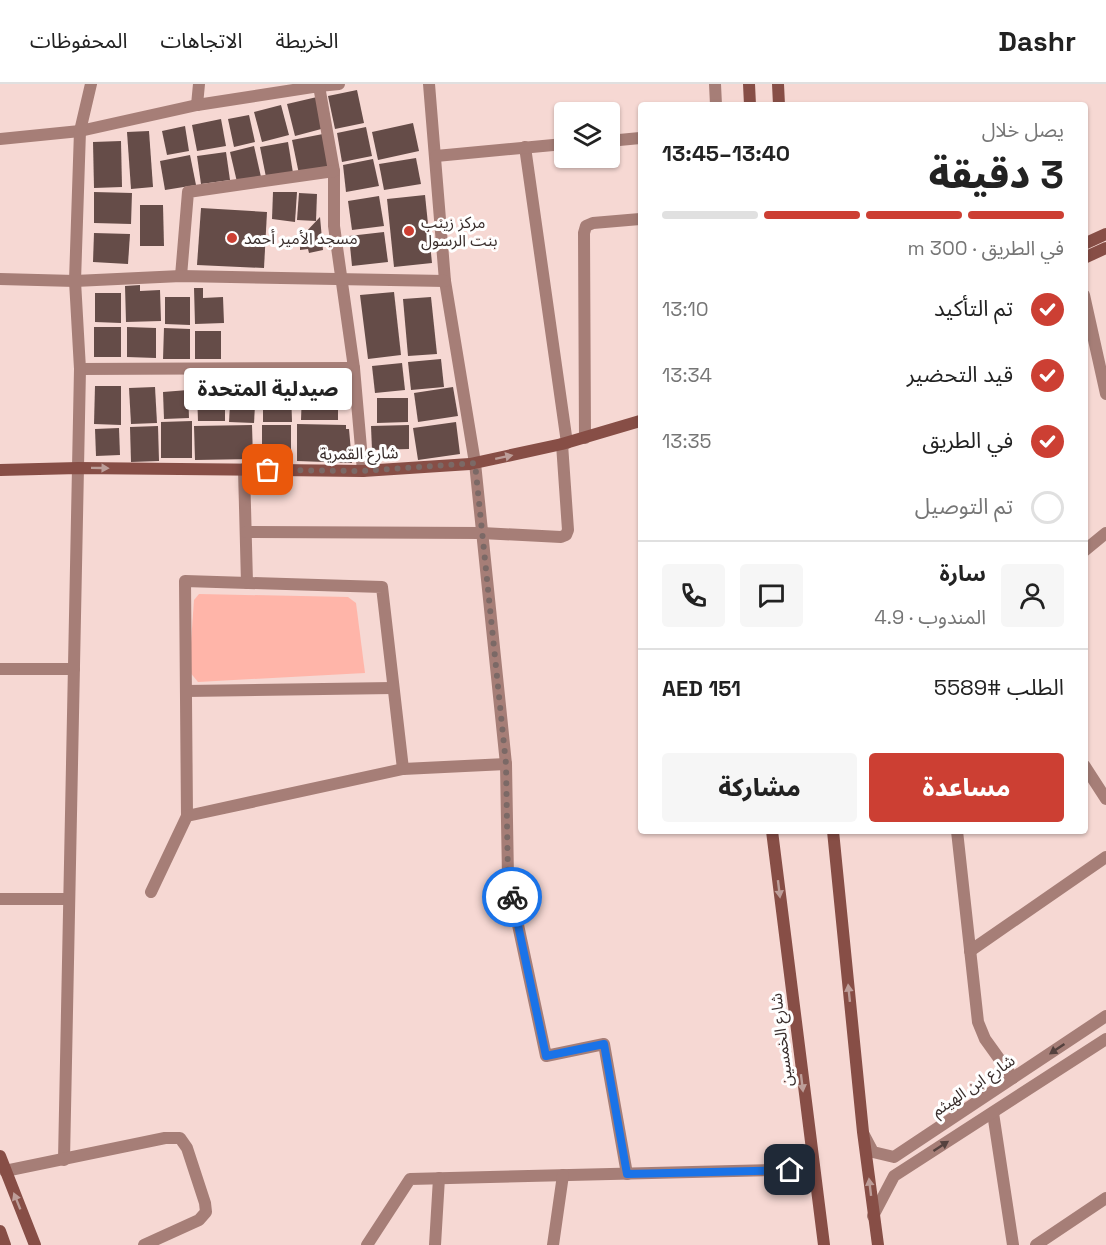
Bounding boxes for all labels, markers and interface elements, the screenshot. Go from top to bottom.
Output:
text: Dashr [998,23,1076,59]
text: المحفوظات [30,27,127,54]
text: الاتجاهات [160,27,242,54]
text: الخريطة [275,27,338,54]
map controls [554,102,620,168]
button: layers [554,102,620,168]
text: يصل خلال [982,117,1064,143]
text: 13:40–13:45 [662,139,790,167]
text: 3 دقيقة [929,150,1064,199]
place label: مركز زينب بنت الرسول [421,212,497,251]
marker: مركز زينب بنت الرسول [402,224,416,238]
place label: مسجد الأمير أحمد [244,228,358,249]
marker: مسجد الأمير أحمد [225,231,239,245]
text: في الطريق · 300 m [907,235,1064,261]
icon: check [1031,293,1064,326]
text: تم التأكيد [934,294,1013,322]
text: 13:10 [662,296,709,322]
icon: check [1031,359,1064,392]
text: قيد التحضير [907,360,1013,388]
text: 13:34 [662,362,712,388]
callout: صيدلية المتحدة [184,368,352,410]
text: صيدلية المتحدة [198,376,338,402]
icon: check [1031,425,1064,458]
text: في الطريق [922,426,1013,454]
text: 13:35 [662,428,712,454]
street label: شارع القمرية [319,442,399,467]
pin [242,444,293,495]
one-way arrow [495,451,514,461]
icon: bag [251,453,284,486]
one-way arrow [91,463,110,473]
text: تم التوصيل [915,492,1013,520]
text: سارة [940,559,986,587]
button: phone [662,564,725,627]
button: chat [740,564,803,627]
button: person [1001,564,1064,627]
text: المندوب · 4.9 [874,604,986,630]
text: الطلب #5589 [934,673,1064,701]
text: AED 151 [662,674,741,702]
button: مشاركة [662,753,857,822]
button: مساعدة [869,753,1064,822]
courier [482,867,542,927]
one-way arrow [774,880,784,899]
icon: bike [496,881,529,914]
one-way arrow [844,984,854,1003]
street label: شارع الخمسين [765,992,800,1088]
one-way arrow [1049,1043,1066,1054]
street label: شارع ابن الهيثم [928,1050,1020,1123]
one-way arrow [798,1073,807,1092]
one-way arrow [933,1141,949,1152]
pin [764,1144,815,1195]
icon: home [773,1153,806,1186]
one-way arrow [865,1178,874,1197]
one-way arrow [12,1191,22,1209]

